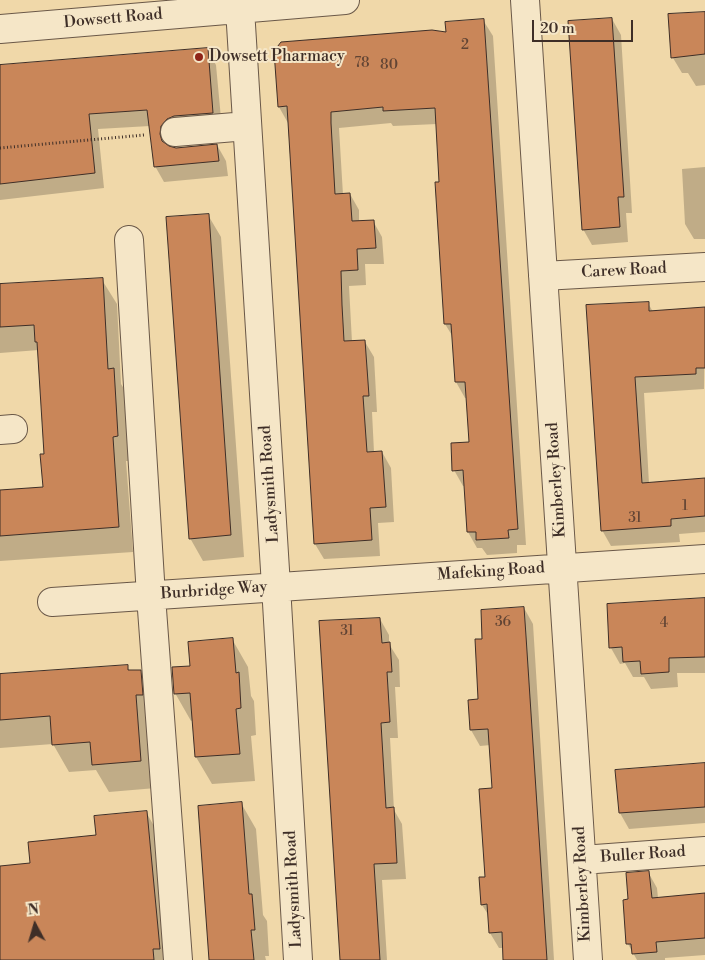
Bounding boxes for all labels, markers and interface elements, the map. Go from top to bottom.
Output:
street label: Dowsett Road [63,5,163,33]
scale bar [535,10,636,42]
text: 20 m [540,19,575,38]
house number: 2 [461,38,469,54]
place label: Dowsett Pharmacy [209,47,345,67]
marker: Dowsett Pharmacy [193,51,205,63]
house number: 78 [354,56,370,72]
house number: 80 [380,58,398,74]
street label: Carew Road [581,259,667,283]
street label: Kimberley Road [543,422,571,538]
street label: Ladysmith Road [256,425,284,543]
house number: 1 [682,499,688,515]
house number: 31 [628,511,642,527]
street label: Mafeking Road [437,559,545,585]
street label: Burbridge Way [160,578,268,604]
house number: 36 [495,615,511,631]
house number: 4 [660,616,668,632]
house number: 31 [340,624,354,640]
street label: Kimberley Road [570,826,596,942]
street label: Ladysmith Road [281,830,307,948]
street label: Buller Road [600,842,686,868]
north arrow [10,900,60,950]
text: N [27,901,40,920]

